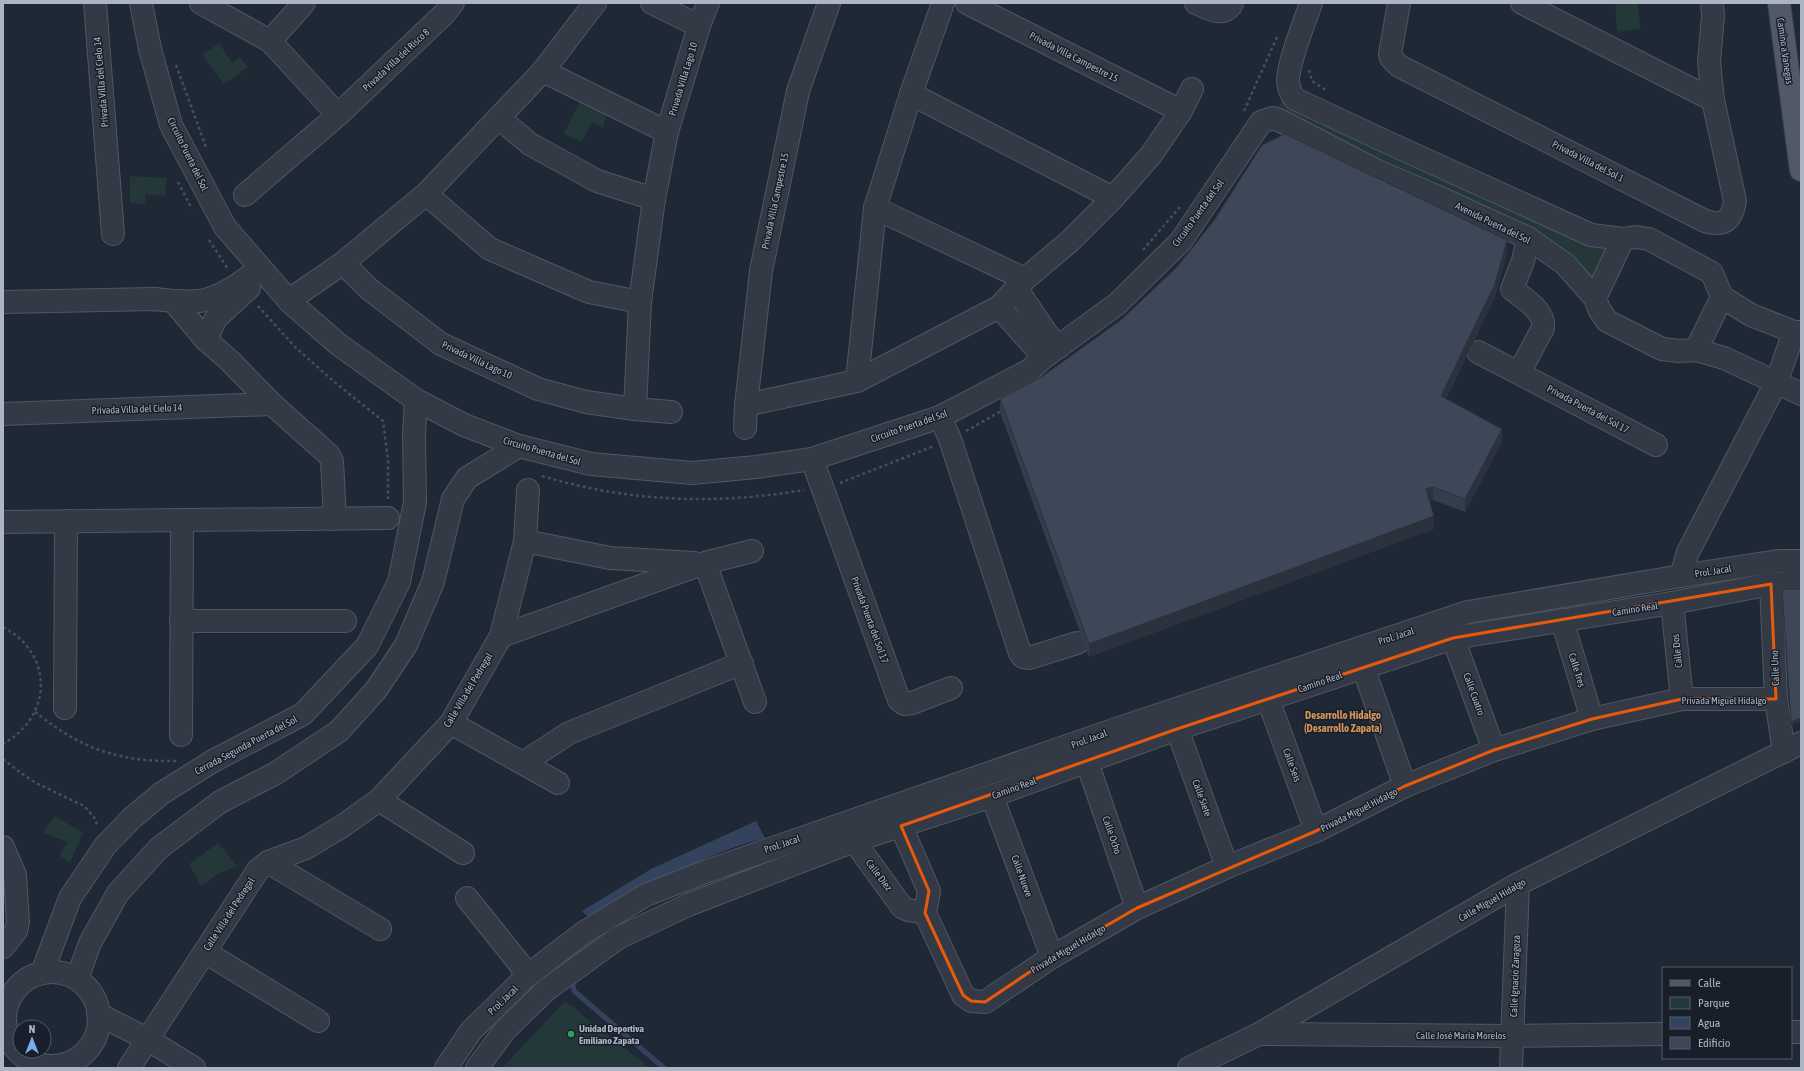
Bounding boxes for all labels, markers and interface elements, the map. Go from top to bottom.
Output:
street label: Camino a Vanegas [1775,17,1795,85]
street label: Privada Villa del Risco 8 [361,26,432,94]
street label: Privada Villa Campestre 15 [1028,30,1121,84]
street label: Privada Villa del Cielo 14 [92,36,110,128]
street label: Privada Villa Lago 10 [667,41,699,117]
street label: Circuito Puerta del Sol [165,115,211,193]
street label: Privada Villa del Sol 1 [1550,138,1626,184]
street label: Privada Villa Campestre 15 [759,151,791,250]
street label: Circuito Puerta del Sol [1170,177,1226,249]
street label: Avenida Puerta del Sol [1454,200,1533,246]
street label: Privada Villa Lago 10 [440,339,514,381]
street label: Privada Puerta del Sol 17 [1545,383,1631,435]
street label: Privada Villa del Cielo 14 [91,402,183,416]
street label: Circuito Puerta del Sol [869,408,949,444]
street label: Circuito Puerta del Sol [502,435,582,467]
street label: Prol. Jacal [1694,563,1733,579]
street label: Privada Puerta del Sol 17 [849,575,891,665]
street label: Camino Real [1611,600,1659,618]
street label: Prol. Jacal [1377,625,1416,647]
street label: Calle Dos [1670,633,1684,669]
street label: Calle Villa del Pedregal [441,650,495,729]
street label: Calle Uno [1769,650,1781,686]
street label: Calle Tres [1567,652,1588,689]
street label: Camino Real [1296,669,1344,695]
street label: Calle Cuatro [1461,671,1487,717]
street label: Privada Miguel Hidalgo [1681,695,1767,706]
district label: Desarrollo Hidalgo (Desarrollo Zapata) [1304,709,1382,734]
street label: Cerrada Segunda Puerta del Sol [193,713,299,777]
street label: Prol. Jacal [1070,727,1109,751]
street label: Calle Seis [1281,747,1303,784]
street label: Camino Real [990,775,1038,801]
street label: Calle Siete [1190,778,1214,818]
street label: Privada Miguel Hidalgo [1319,786,1400,834]
street label: Calle Ocho [1100,815,1124,856]
street label: Prol. Jacal [763,833,802,855]
street label: Calle Nueve [1009,853,1035,899]
street label: Calle Diez [864,857,895,893]
street label: Calle Villa del Pedregal [201,875,257,953]
street label: Calle Miguel Hidalgo [1456,876,1528,924]
street label: Privada Miguel Hidalgo [1029,922,1108,976]
street label: Calle Ignacio Zaragoza [1508,934,1522,1017]
legend [1662,967,1792,1059]
text: Calle [1698,976,1721,990]
street label: Prol. Jacal [486,983,520,1017]
text: Parque [1698,996,1730,1010]
text: Agua [1698,1016,1720,1030]
north arrow [12,1019,52,1059]
text: N [29,1023,35,1035]
place label: Unidad Deportiva Emiliano Zapata [579,1023,644,1046]
marker: Unidad Deportiva Emiliano Zapata [566,1029,576,1039]
street label: Calle José María Morelos [1416,1030,1506,1041]
text: Edificio [1698,1036,1731,1050]

